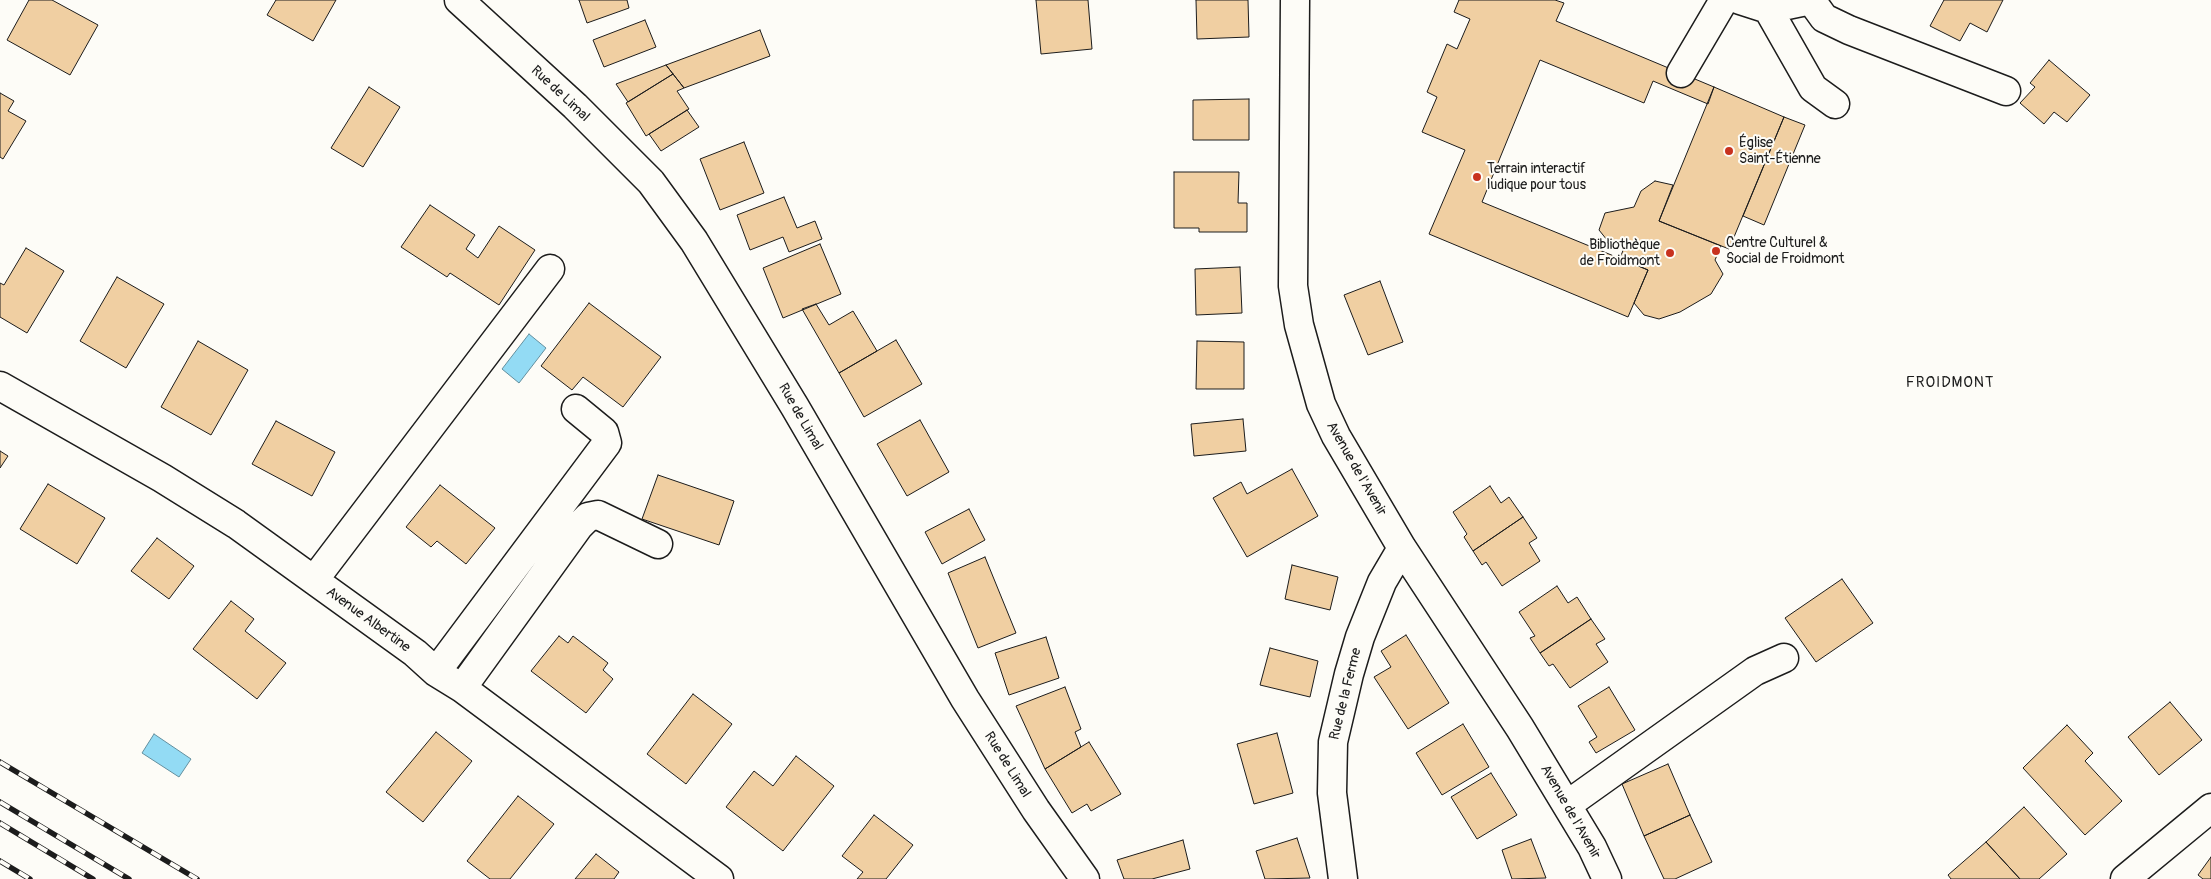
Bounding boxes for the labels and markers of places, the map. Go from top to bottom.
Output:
place label: Église Saint-Étienne [1739,135,1821,168]
marker: Église Saint-Étienne [1723,145,1735,157]
place label: Terrain interactif ludique pour tous [1487,161,1586,193]
marker: Terrain interactif ludique pour tous [1471,171,1483,183]
place label: Centre Culturel & Social de Froidmont [1726,235,1844,268]
place label: Bibliothèque de Froidmont [1580,237,1660,270]
marker: Centre Culturel & Social de Froidmont [1710,245,1722,257]
marker: Bibliothèque de Froidmont [1664,247,1676,259]

